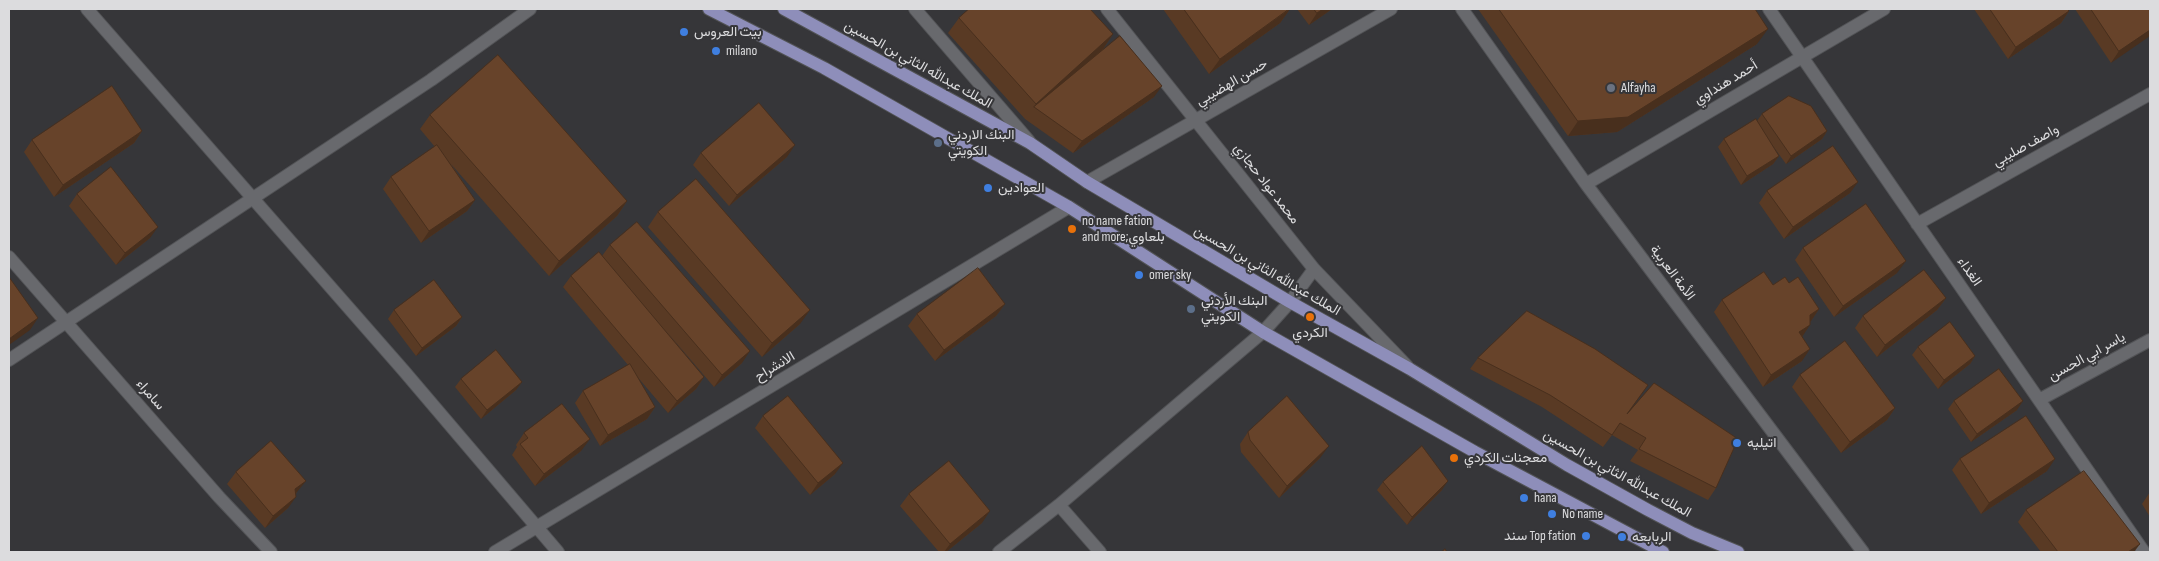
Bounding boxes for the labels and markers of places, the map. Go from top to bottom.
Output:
place label: بيت العروس [694,24,762,40]
marker: بيت العروس [678,26,690,38]
place label: milano [726,43,757,59]
marker: milano [710,45,722,57]
place label: Alfayha [1621,80,1656,96]
marker: Alfayha [1605,82,1617,94]
place label: البنك الاردني الكويتي [948,127,1014,160]
marker: البنك الاردني الكويتي [932,137,944,149]
place label: العوادين [998,180,1044,196]
marker: العوادين [982,182,994,194]
place label: no name fation and more;بلعاوي [1082,213,1165,246]
marker: no name fation and more;بلعاوي [1066,223,1078,235]
place label: omer sky [1149,267,1191,283]
marker: omer sky [1133,269,1145,281]
place label: البنك الأردني الكويتي [1201,293,1267,326]
marker: البنك الأردني الكويتي [1185,303,1197,315]
marker: الكردي [1304,311,1316,323]
place label: الكردي [1292,325,1328,341]
place label: اتيليه [1747,435,1776,451]
marker: اتيليه [1731,437,1743,449]
place label: معجنات الكردي [1464,450,1547,466]
marker: معجنات الكردي [1448,452,1460,464]
place label: hana [1534,490,1557,506]
marker: hana [1518,492,1530,504]
place label: No name [1562,506,1603,522]
marker: No name [1546,508,1558,520]
place label: سند Top fation [1504,528,1576,544]
place label: الربابعه [1632,529,1672,545]
marker: سند Top fation [1580,530,1592,542]
marker: الربابعه [1616,531,1628,543]

